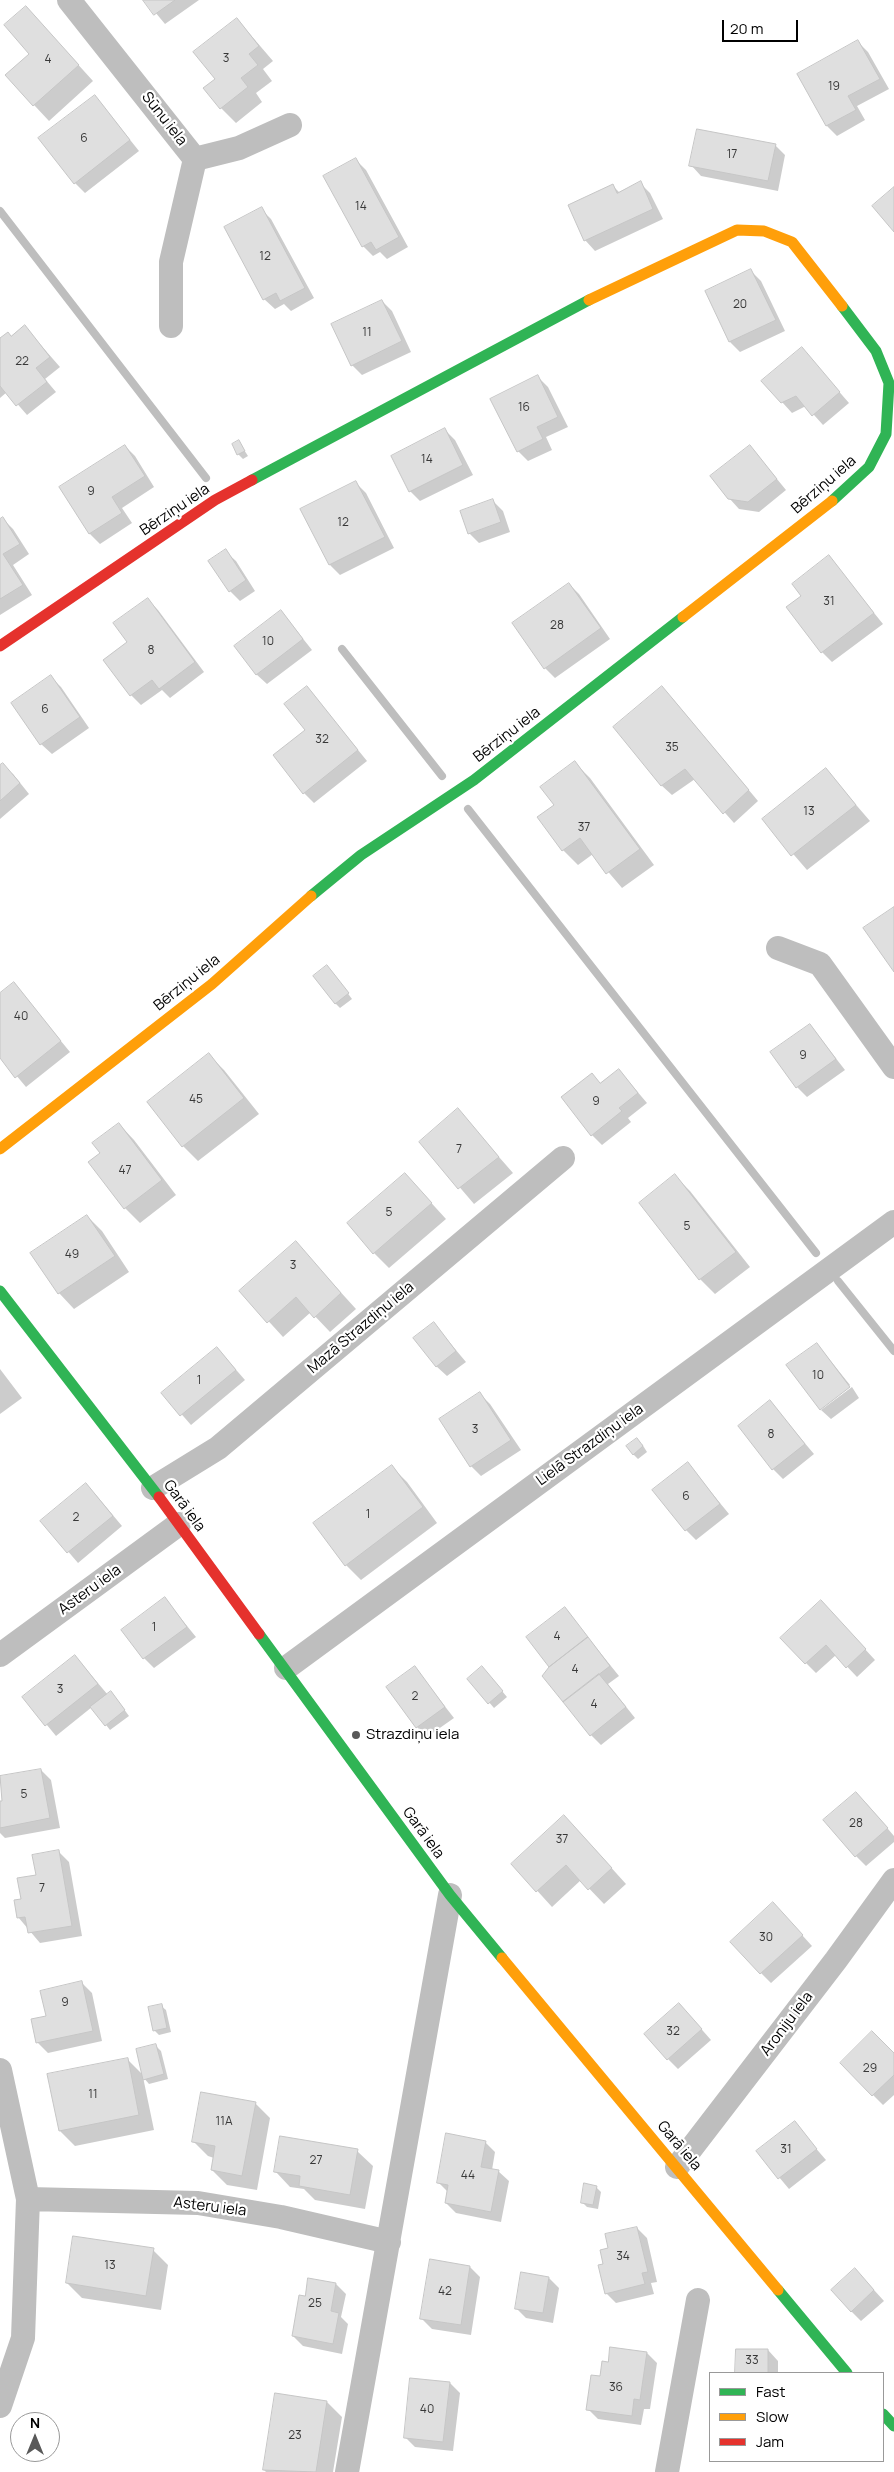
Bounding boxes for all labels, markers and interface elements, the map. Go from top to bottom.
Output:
scale bar [724,10,800,42]
text: 20 m [730,18,763,39]
house number: 3 [223,52,229,66]
house number: 4 [44,53,52,67]
house number: 19 [828,80,840,94]
street label: Sūnu iela [137,89,191,149]
house number: 6 [80,132,88,146]
house number: 17 [727,148,737,162]
house number: 14 [355,200,367,214]
house number: 12 [259,250,271,264]
house number: 20 [733,298,747,312]
house number: 11 [362,326,372,340]
house number: 22 [15,355,29,369]
house number: 16 [518,401,530,415]
street label: Bērziņu iela [788,452,860,518]
house number: 14 [421,453,433,467]
street label: Bērziņu iela [137,480,213,540]
house number: 9 [87,485,95,499]
house number: 12 [337,516,349,530]
house number: 31 [823,595,835,609]
house number: 28 [550,619,564,633]
house number: 10 [262,635,274,649]
house number: 8 [148,644,154,658]
house number: 6 [41,703,49,717]
street label: Bērziņu iela [470,703,544,767]
house number: 32 [315,733,329,747]
house number: 35 [665,741,679,755]
house number: 13 [803,805,815,819]
house number: 37 [578,821,590,835]
street label: Bērziņu iela [150,951,224,1015]
house number: 40 [14,1010,28,1024]
house number: 9 [799,1049,807,1063]
house number: 45 [189,1093,203,1107]
house number: 9 [592,1095,600,1109]
house number: 7 [456,1143,462,1157]
house number: 47 [118,1164,132,1178]
house number: 5 [386,1206,392,1220]
house number: 5 [684,1220,690,1234]
house number: 49 [65,1248,79,1262]
house number: 3 [290,1259,296,1273]
street label: Mazā Strazdiņu iela [304,1278,418,1378]
house number: 10 [812,1369,824,1383]
house number: 1 [197,1374,201,1388]
street label: Lielā Strazdiņu iela [533,1400,647,1490]
house number: 3 [472,1423,478,1437]
house number: 8 [768,1428,774,1442]
street label: Garā iela [159,1477,209,1535]
house number: 6 [682,1490,690,1504]
house number: 1 [366,1508,370,1522]
house number: 2 [73,1511,79,1525]
street label: Asteru iela [55,1561,125,1619]
house number: 1 [152,1621,156,1635]
house number: 4 [553,1630,561,1644]
house number: 4 [571,1663,579,1677]
house number: 3 [57,1683,63,1697]
house number: 2 [412,1690,418,1704]
house number: 4 [590,1698,598,1712]
place label: Strazdiņu iela [366,1726,459,1744]
marker: Strazdiņu iela [350,1729,362,1741]
house number: 5 [21,1788,27,1802]
street label: Garā iela [398,1804,448,1862]
house number: 28 [849,1817,863,1831]
house number: 37 [556,1833,568,1847]
house number: 7 [39,1882,45,1896]
house number: 30 [759,1931,773,1945]
street label: Aroniju iela [757,1988,817,2060]
house number: 9 [61,1996,69,2010]
house number: 32 [666,2025,680,2039]
house number: 29 [863,2062,877,2076]
house number: 11 [88,2088,98,2102]
house number: 11A [216,2115,232,2129]
street label: Garā iela [653,2117,705,2175]
house number: 31 [780,2143,792,2157]
house number: 27 [310,2154,322,2168]
house number: 44 [461,2169,475,2183]
street label: Asteru iela [173,2194,247,2220]
house number: 34 [616,2250,630,2264]
house number: 13 [104,2259,116,2273]
house number: 42 [438,2285,452,2299]
house number: 25 [308,2297,322,2311]
house number: 33 [745,2354,759,2368]
legend [709,2372,884,2462]
house number: 36 [609,2381,623,2395]
text: Fast [756,2381,785,2402]
house number: 40 [420,2403,434,2417]
text: Slow [756,2406,789,2427]
north arrow [10,2412,60,2462]
text: N [30,2413,40,2432]
house number: 23 [288,2429,302,2443]
text: Jam [756,2431,784,2452]

